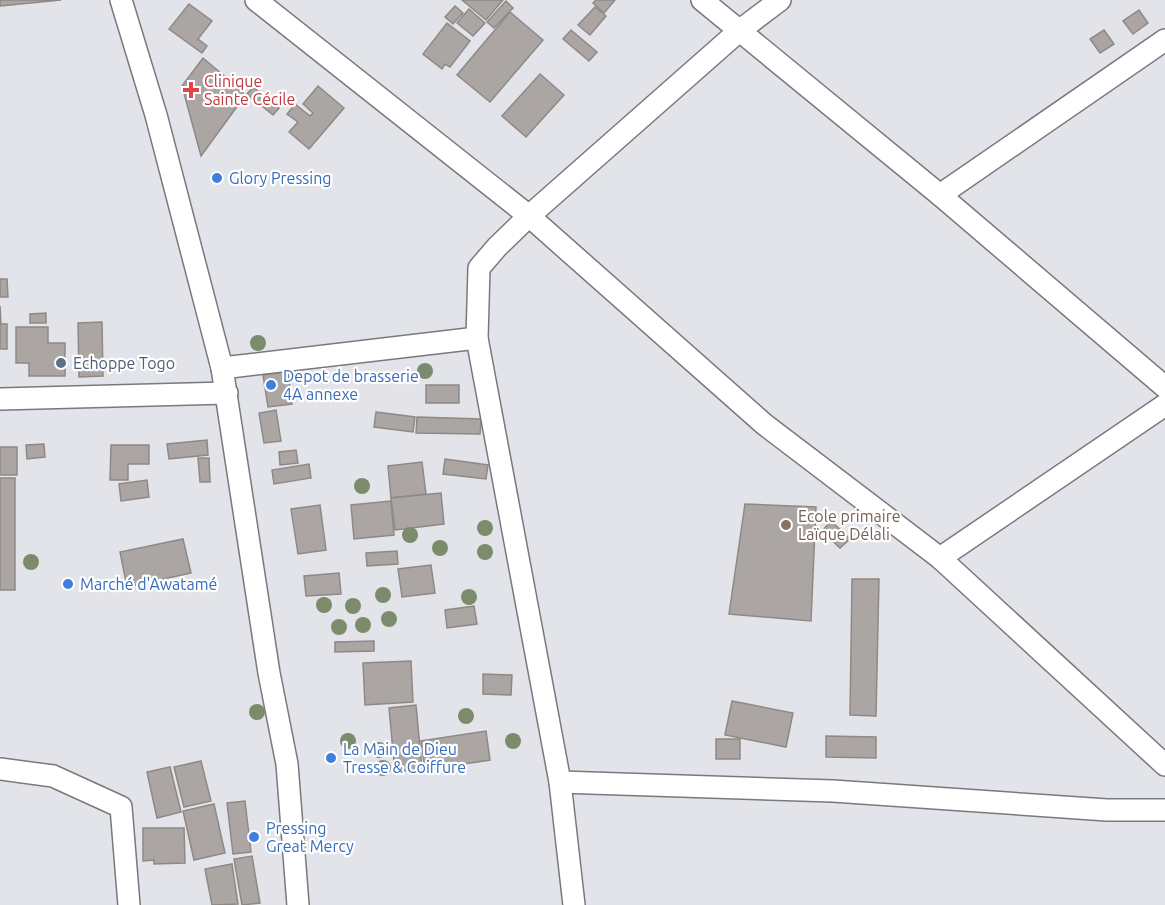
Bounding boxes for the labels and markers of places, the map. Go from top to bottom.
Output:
place label: Clinique Sainte Cécile [204,72,295,108]
marker: Clinique Sainte Cécile [182,81,200,99]
place label: Glory Pressing [229,169,332,187]
marker: Glory Pressing [210,171,224,185]
place label: Echoppe Togo [73,354,175,372]
marker: Echoppe Togo [54,356,68,370]
place label: Depot de brasserie 4A annexe [283,367,419,403]
marker: Depot de brasserie 4A annexe [264,378,278,392]
place label: Ecole primaire Laïque Délali [798,507,901,543]
marker: Ecole primaire Laïque Délali [779,518,793,532]
place label: Marché d'Awatamé [80,575,217,593]
marker: Marché d'Awatamé [61,577,75,591]
place label: La Main de Dieu Tresse & Coiffure [343,740,466,776]
marker: La Main de Dieu Tresse & Coiffure [324,751,338,765]
place label: Pressing Great Mercy [266,819,354,855]
marker: Pressing Great Mercy [247,830,261,844]

